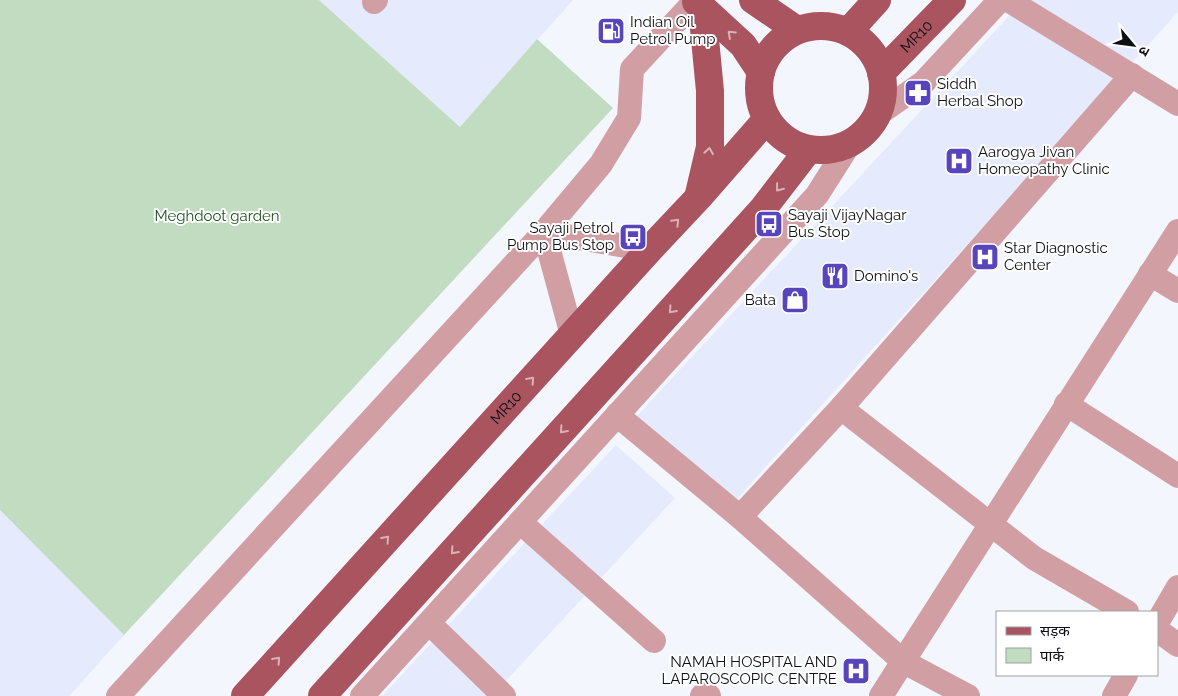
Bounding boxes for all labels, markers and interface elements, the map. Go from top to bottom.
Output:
place label: Indian Oil Petrol Pump [630,13,716,48]
fuel station icon: Indian Oil Petrol Pump [596,16,626,46]
street label: MR10 [897,16,936,57]
north arrow [1108,20,1158,70]
one-way arrow [727,31,736,40]
text: उ [1135,44,1153,59]
place label: Siddh Herbal Shop [937,75,1023,110]
pharmacy icon: Siddh Herbal Shop [903,78,933,108]
place label: Aarogya Jivan Homeopathy Clinic [978,143,1110,178]
one-way arrow [703,146,713,155]
hospital icon: Aarogya Jivan Homeopathy Clinic [944,146,974,176]
one-way arrow [777,182,785,191]
place label: Sayaji VijayNagar Bus Stop [788,206,907,241]
park label: Meghdoot garden [154,207,280,225]
bus stop icon: Sayaji VijayNagar Bus Stop [754,209,784,239]
one-way arrow [670,218,679,227]
place label: Sayaji Petrol Pump Bus Stop [507,219,615,254]
bus stop icon: Sayaji Petrol Pump Bus Stop [618,222,648,252]
place label: Star Diagnostic Center [1004,239,1108,274]
hospital icon: Star Diagnostic Center [970,242,1000,272]
restaurant icon: Domino's [820,261,850,291]
place label: Domino's [854,267,918,285]
shop icon: Bata [780,285,810,315]
place label: Bata [745,291,776,309]
one-way arrow [669,304,678,313]
one-way arrow [525,377,534,386]
street label: MR10 [487,387,526,428]
one-way arrow [560,425,569,434]
one-way arrow [381,536,390,545]
one-way arrow [451,545,460,554]
legend [996,611,1158,676]
text: सड़क [1040,622,1070,640]
text: पार्क [1040,647,1064,665]
place label: NAMAH HOSPITAL AND LAPAROSCOPIC CENTRE [662,653,837,688]
one-way arrow [271,656,280,665]
hospital icon: NAMAH HOSPITAL AND LAPAROSCOPIC CENTRE [841,656,871,686]

